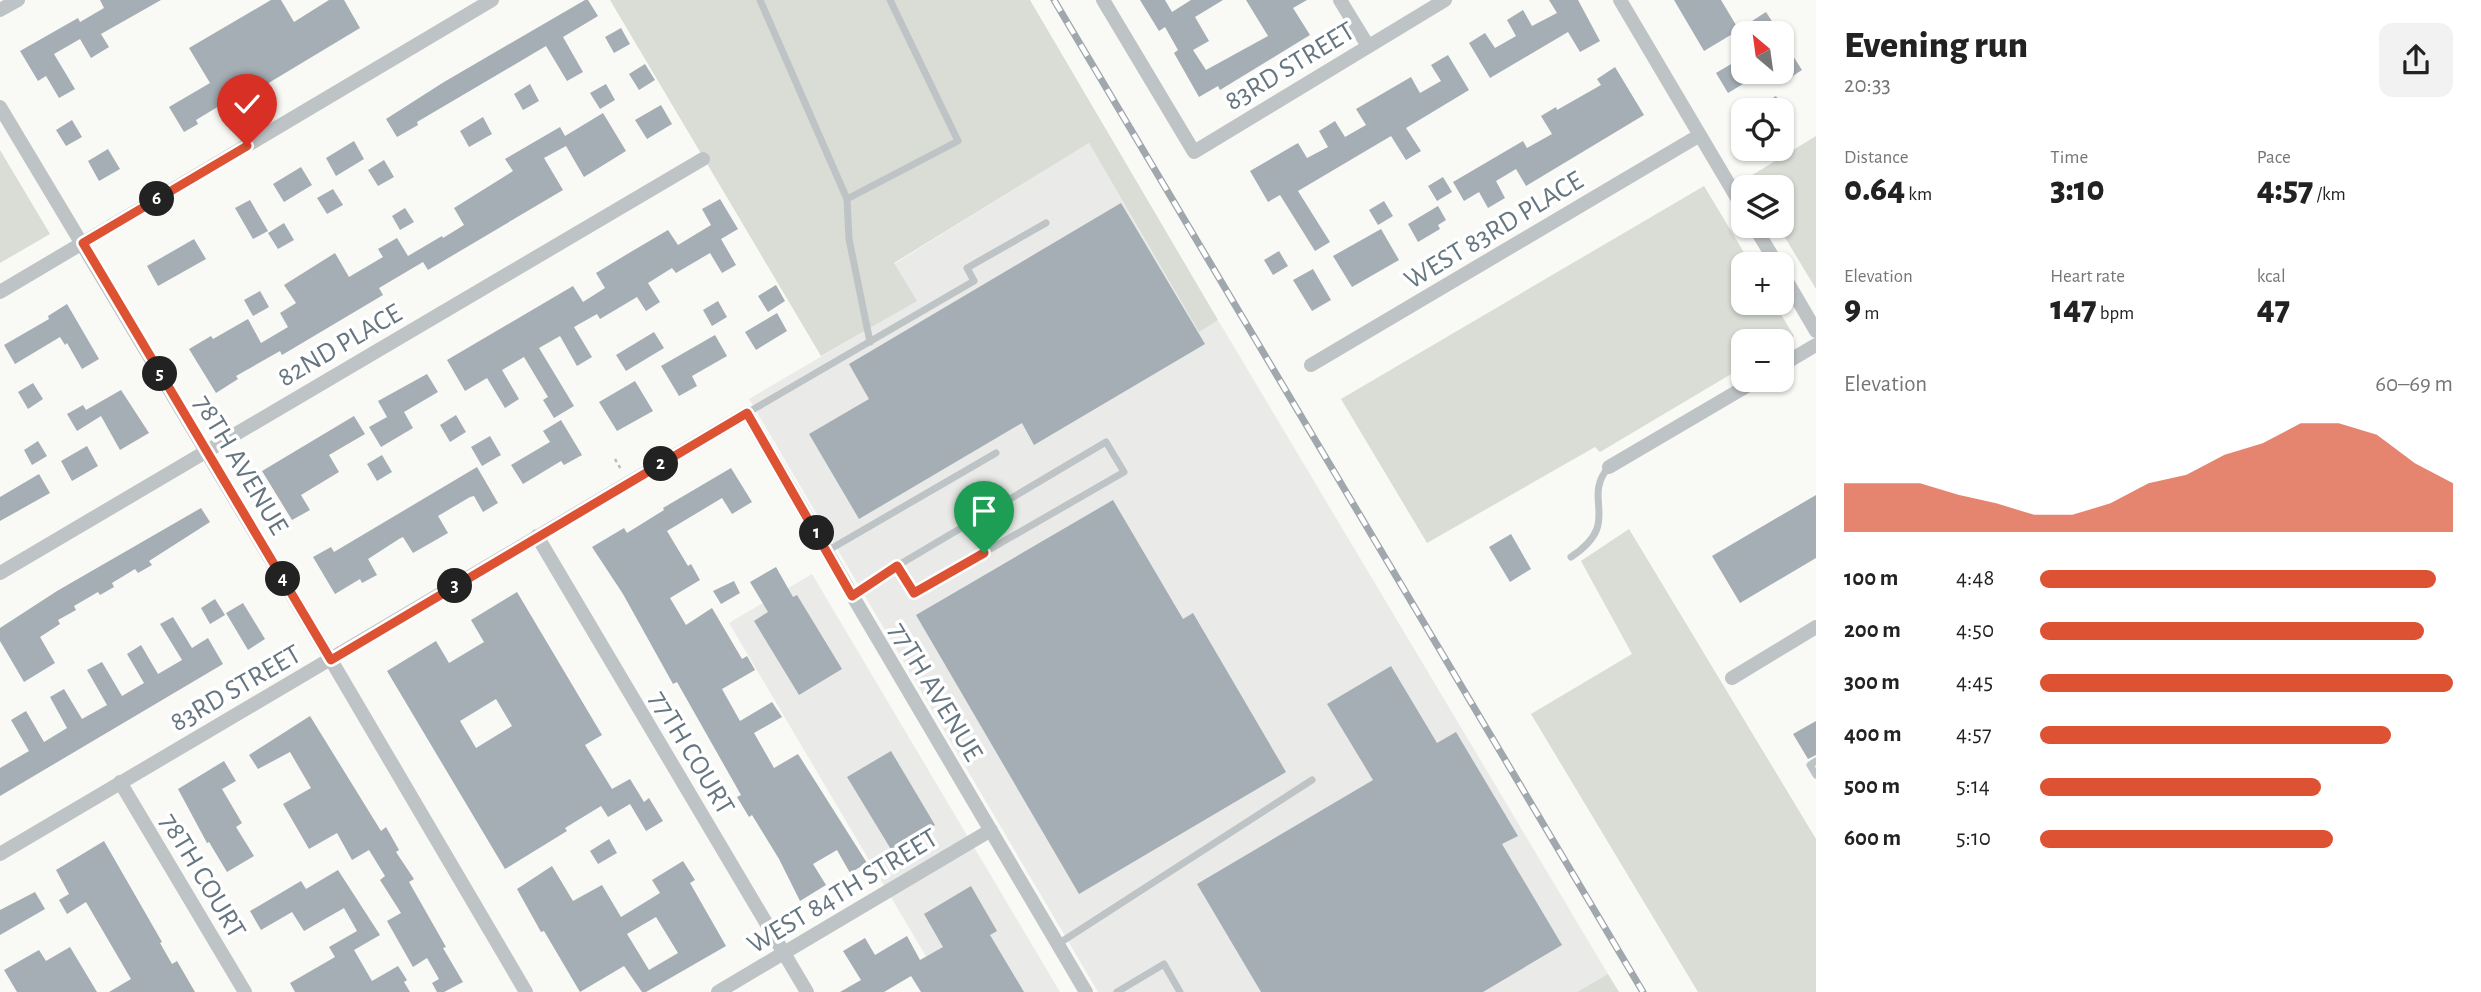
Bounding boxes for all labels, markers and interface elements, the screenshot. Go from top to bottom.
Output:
street label: 83RD STREET [1220,17,1360,116]
north arrow [1731,21,1794,84]
map controls [1731,21,1794,392]
button: share [2379,23,2453,97]
text: Evening run [1844,27,2028,65]
pin [217,74,277,146]
text: 20:33 [1844,74,1891,97]
icon: check [228,85,266,123]
button: locate [1731,98,1794,161]
text: Distance [1844,148,1908,167]
text: Time [2050,148,2088,167]
text: Pace [2257,148,2291,167]
street label: WEST 83RD PLACE [1400,167,1588,295]
text: 0.64 [1844,172,1905,207]
text: 3:10 [2050,172,2105,207]
text: 4:57 [2257,172,2313,207]
button: layers [1731,175,1794,238]
pin: 6 [140,182,174,216]
text: km [1905,185,1932,204]
text: /km [2313,185,2346,204]
text: 6 [152,189,161,208]
button: + [1731,252,1794,315]
text: Elevation [1844,267,1913,286]
text: Heart rate [2050,267,2125,286]
text: kcal [2257,267,2286,286]
text: 9 [1844,291,1861,326]
text: 147 [2050,291,2097,326]
text: 47 [2257,291,2290,326]
street label: 82ND PLACE [273,299,407,392]
text: m [1861,304,1879,323]
text: bpm [2097,304,2134,323]
button: − [1731,329,1794,392]
pin: 5 [142,356,178,392]
text: 5 [155,364,164,383]
text: Elevation [1844,373,1927,396]
text: 60–69 m [2375,373,2453,396]
street label: 78TH AVENUE [188,390,293,540]
pin: 2 [644,447,678,482]
text: 2 [656,454,665,473]
pin [954,481,1014,553]
icon: arrive [965,492,1003,530]
pin: 1 [800,516,834,550]
text: 1 [813,523,820,542]
pin: 4 [266,562,300,596]
text: 100 m [1844,567,1898,590]
text: 4:48 [1956,567,1994,590]
pin: 3 [438,568,472,604]
text: 4 [278,569,287,588]
text: 3 [450,576,459,595]
street label: 77TH AVENUE [883,618,987,766]
text: 200 m [1844,619,1901,642]
text: 4:50 [1956,619,1994,642]
street label: 83RD STREET [166,640,306,737]
text: 300 m [1844,671,1900,694]
text: 4:45 [1956,671,1993,694]
street label: 77TH COURT [644,686,739,820]
text: 400 m [1844,723,1902,746]
text: 4:57 [1956,723,1992,746]
text: 500 m [1844,775,1900,798]
text: 5:14 [1956,775,1990,798]
street label: 78TH COURT [154,809,251,944]
street label: WEST 84TH STREET [743,824,943,959]
text: 600 m [1844,827,1901,850]
text: 5:10 [1956,827,1991,850]

